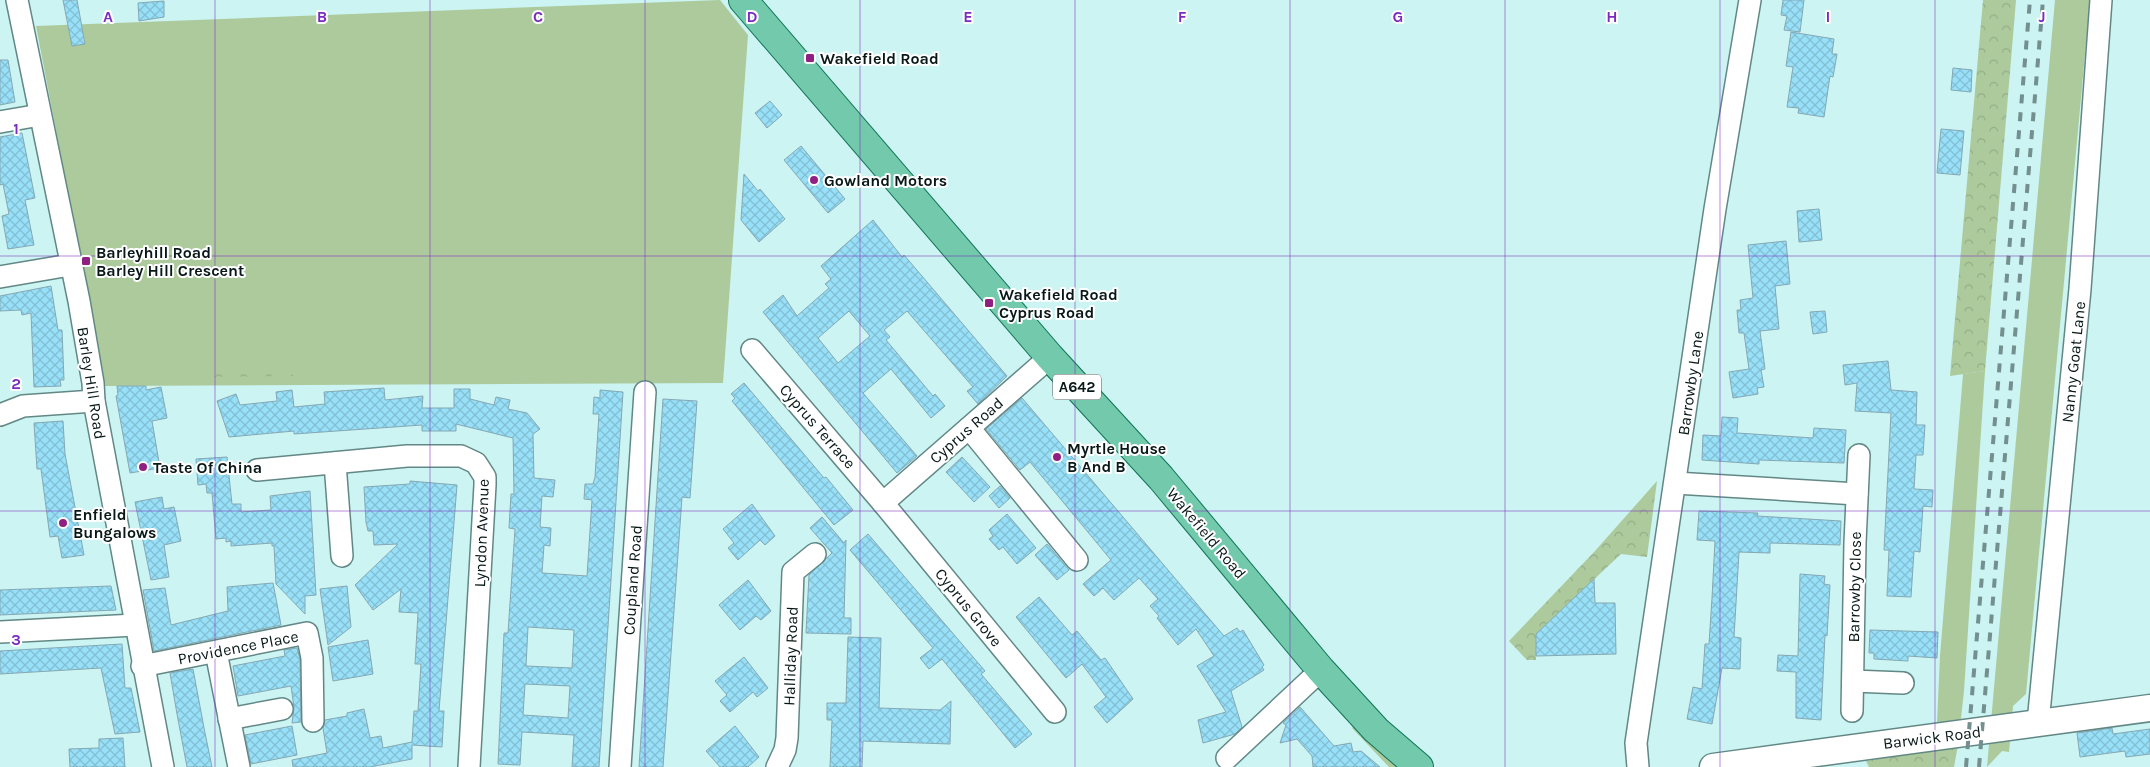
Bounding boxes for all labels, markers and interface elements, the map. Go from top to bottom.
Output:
text: A [103,7,113,26]
text: B [317,7,327,26]
text: C [533,7,543,26]
text: D [747,7,758,26]
text: E [963,7,973,26]
text: F [1178,7,1187,26]
text: G [1393,7,1403,26]
text: H [1606,7,1618,26]
text: I [1826,7,1830,26]
text: J [2038,7,2046,26]
place label: Wakefield Road [820,49,939,68]
marker: Wakefield Road [804,52,816,64]
text: 1 [13,119,19,138]
place label: Gowland Motors [824,171,947,190]
marker: Gowland Motors [808,174,820,186]
place label: Barleyhill Road Barley Hill Crescent [96,243,244,280]
marker: Barleyhill Road Barley Hill Crescent [80,255,92,267]
place label: Wakefield Road Cyprus Road [999,285,1118,322]
marker: Wakefield Road Cyprus Road [983,297,995,309]
street label: Nanny Goat Lane [2058,300,2089,424]
street label: Barley Hill Road [73,326,110,441]
street label: Barrowby Lane [1674,329,1707,437]
text: 2 [11,374,21,393]
road number: A642 [1053,374,1101,400]
street label: Cyprus Terrace [776,380,860,473]
street label: Cyprus Road [926,393,1007,467]
place label: Myrtle House B And B [1067,439,1166,476]
marker: Myrtle House B And B [1051,451,1063,463]
place label: Taste Of China [153,458,262,477]
marker: Taste Of China [137,461,149,473]
street label: Lyndon Avenue [470,478,493,588]
street label: Wakefield Road [1163,484,1250,583]
place label: Enfield Bungalows [73,505,157,542]
marker: Enfield Bungalows [57,517,69,529]
street label: Coupland Road [619,524,646,636]
street label: Barrowby Close [1844,531,1865,643]
street label: Cyprus Grove [931,564,1006,650]
street label: Halliday Road [779,606,802,706]
street label: Providence Place [176,626,300,668]
text: 3 [11,630,21,649]
street label: Barwick Road [1882,722,1982,753]

